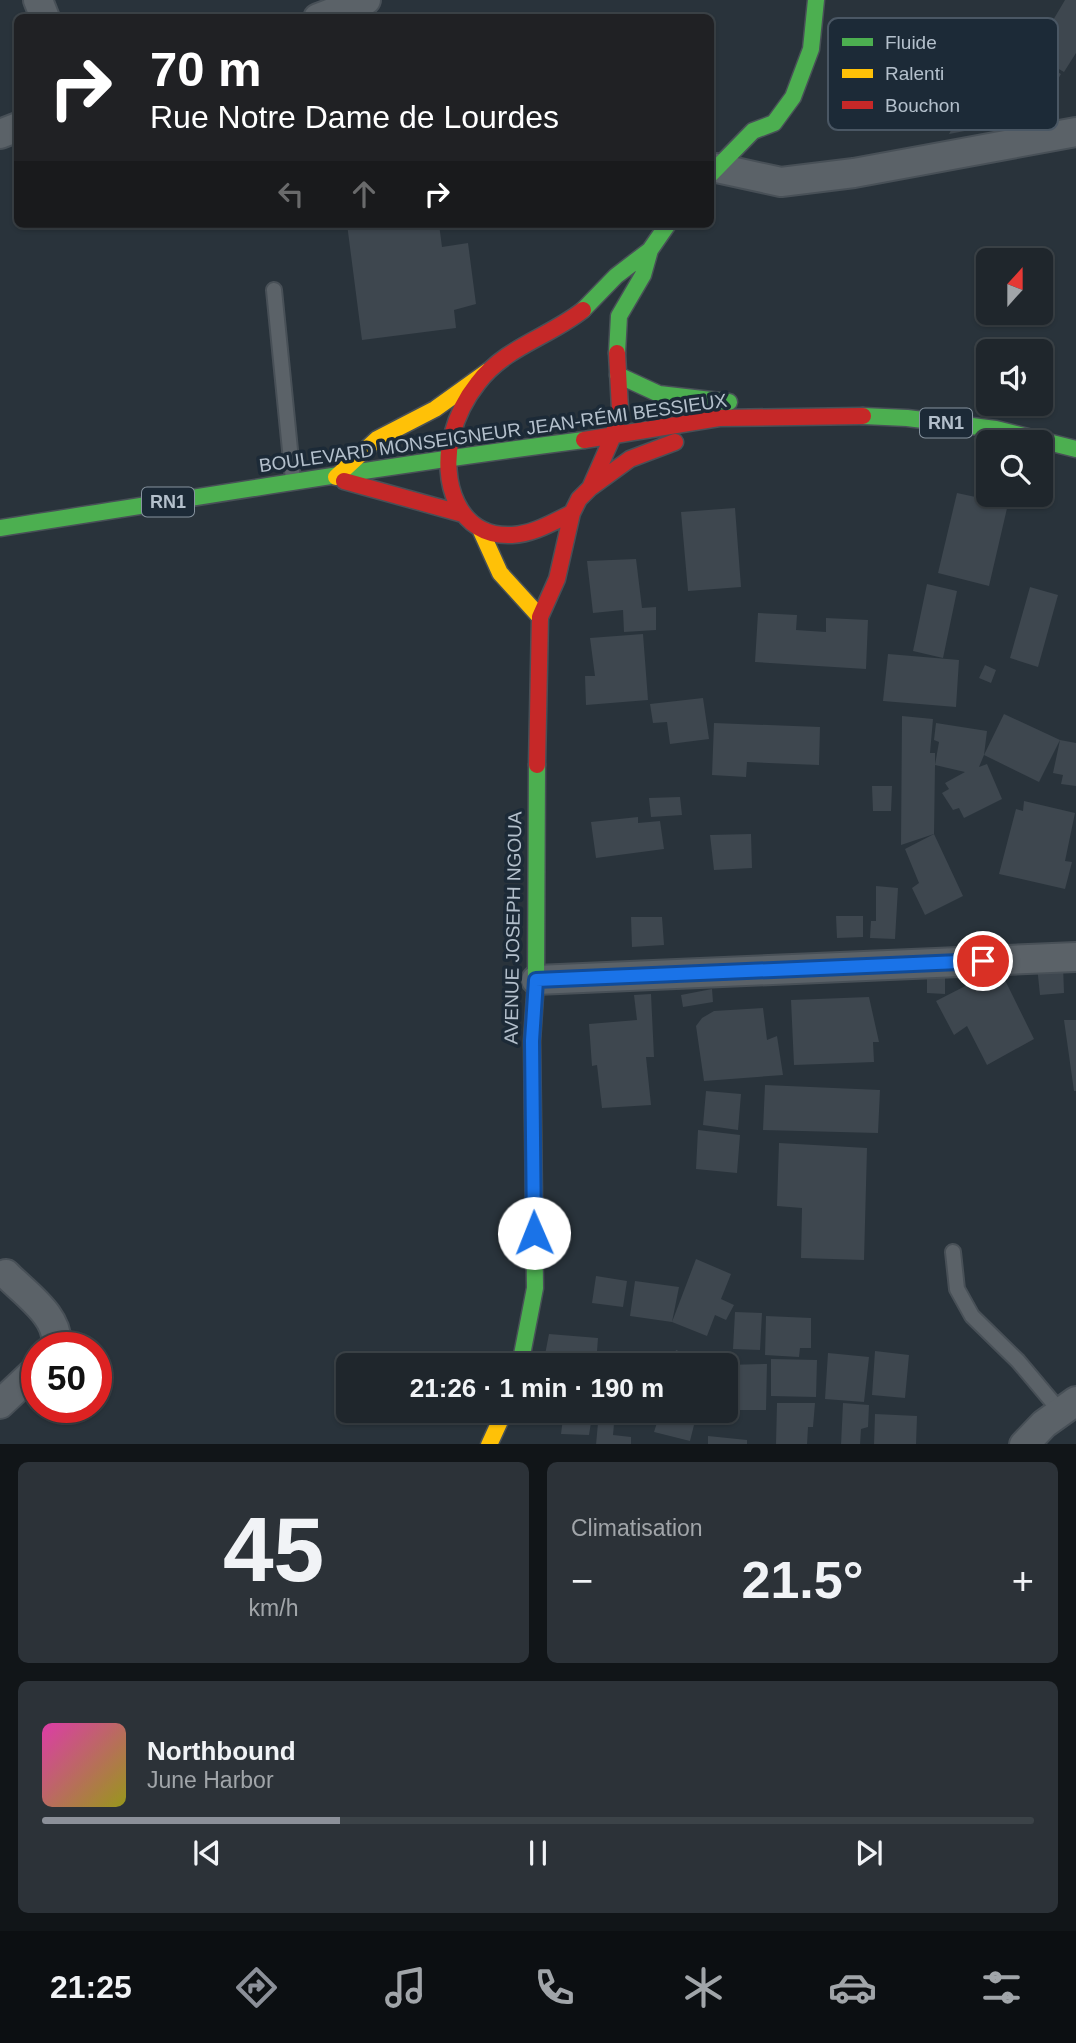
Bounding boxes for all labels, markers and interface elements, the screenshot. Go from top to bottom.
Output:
legend [828,18,1058,130]
text: Fluide [885,32,937,53]
icon: right [35,42,126,133]
text: 70 m [150,42,262,96]
text: Ralenti [885,63,944,84]
text: Bouchon [885,95,960,116]
text: Rue Notre Dame de Lourdes [150,99,559,135]
icon: left [272,175,310,213]
icon: ahead [345,175,383,213]
icon: right [418,175,456,213]
north arrow [976,248,1054,326]
map controls [976,248,1053,507]
button: sound [976,339,1053,416]
street label: BOULEVARD MONSEIGNEUR JEAN-RÉMI BESSIEUX [258,390,729,476]
road number: RN1 [920,408,972,438]
button: search [976,430,1053,507]
road number: RN1 [142,488,194,516]
street label: AVENUE JOSEPH NGOUA [500,811,526,1045]
pin [953,931,1013,991]
icon: arrive [964,942,1002,980]
position arrow [497,1196,571,1270]
speed limit sign: 50 [21,1332,112,1423]
text: 21:26 · 1 min · 190 m [410,1373,664,1403]
text: 45 [223,1499,324,1600]
text: Climatisation [571,1515,703,1541]
text: 21.5° [741,1551,864,1609]
text: − [571,1560,593,1602]
text: + [1012,1560,1034,1602]
text: km/h [249,1595,298,1621]
text: Northbound [147,1736,296,1766]
text: June Harbor [147,1767,274,1793]
icon: previous [188,1834,226,1872]
icon: pause [519,1834,557,1872]
icon: next [850,1834,888,1872]
icon: directions [232,1963,281,2012]
icon: music [381,1963,430,2012]
icon: phone [530,1963,579,2012]
icon: climate [679,1963,728,2012]
icon: car [828,1963,877,2012]
icon: filters [977,1963,1026,2012]
text: 21:25 [50,1969,132,2005]

